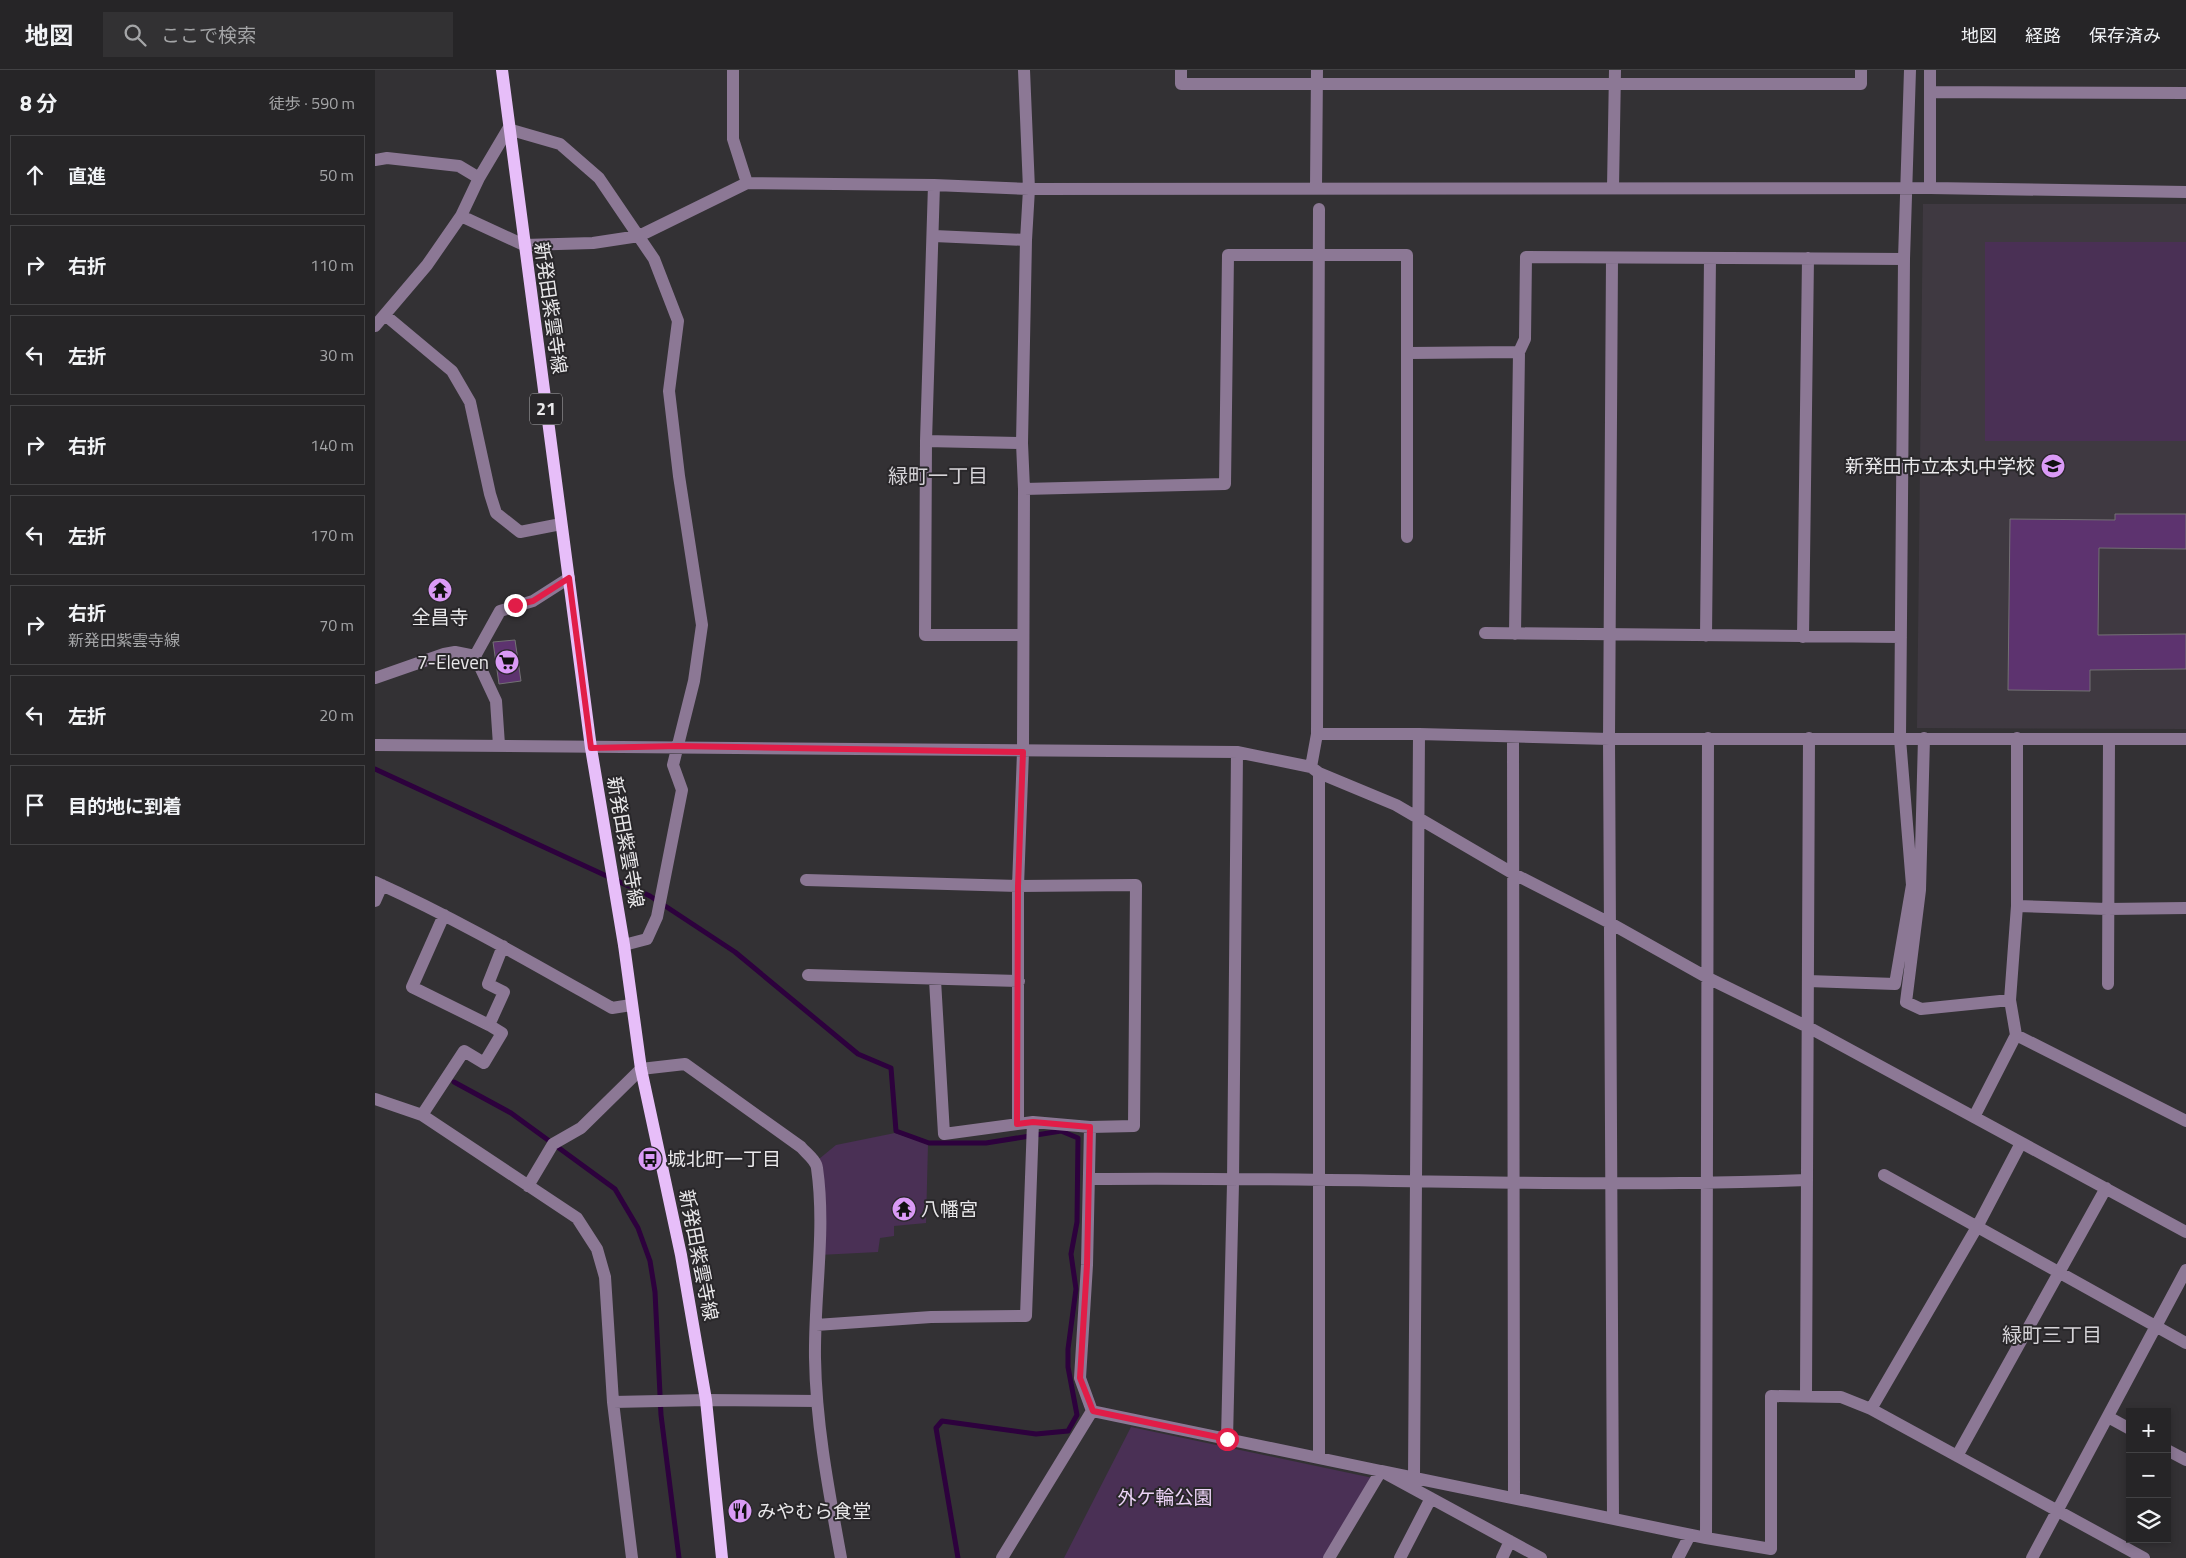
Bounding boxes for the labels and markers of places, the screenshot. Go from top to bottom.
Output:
place label: 新発田市立本丸中学校 [1845,451,2035,480]
school or university icon: 新発田市立本丸中学校 [2040,453,2066,479]
temple icon: 全昌寺 [427,577,453,603]
place label: 全昌寺 [411,602,469,631]
place label: 7-Eleven [417,647,489,676]
supermarket icon: 7-Eleven [494,649,520,675]
place label: 城北町一丁目 [667,1144,781,1173]
bus stop icon: 城北町一丁目 [637,1146,663,1172]
place label: 八幡宮 [921,1194,978,1223]
temple icon: 八幡宮 [891,1196,917,1222]
place label: みやむら食堂 [757,1496,871,1525]
restaurant icon: みやむら食堂 [727,1498,753,1524]

